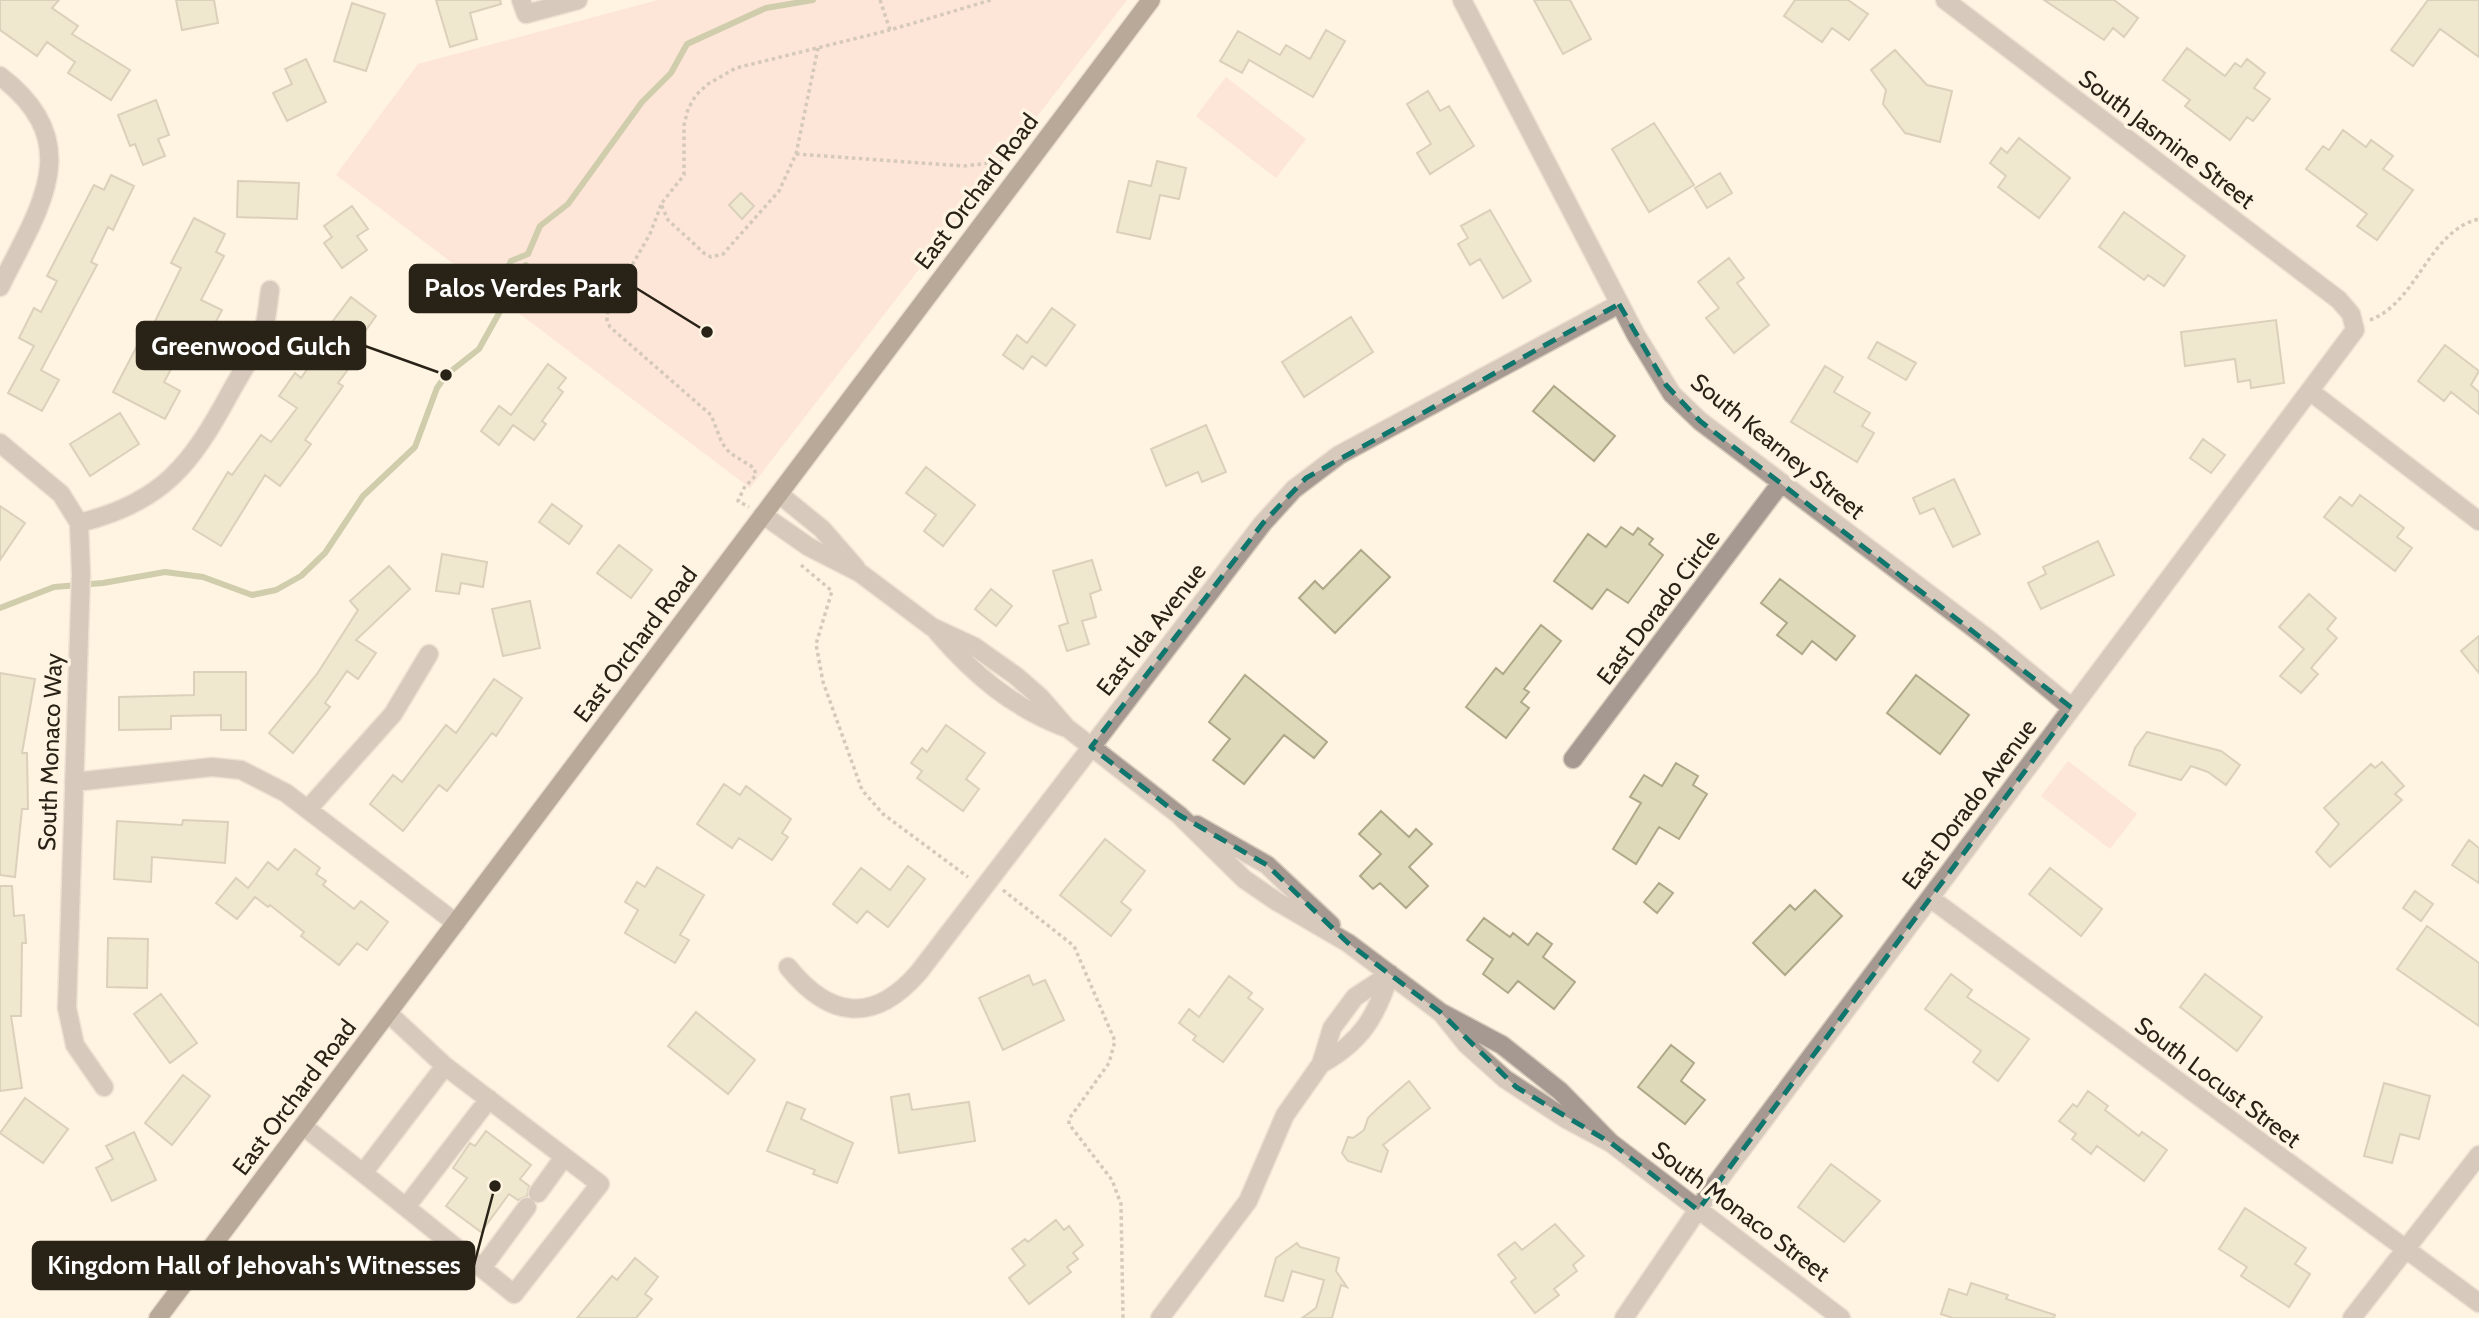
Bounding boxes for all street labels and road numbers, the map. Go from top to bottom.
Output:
street label: South Jasmine Street [2073,63,2261,215]
street label: East Orchard Road [908,107,1044,275]
street label: South Kearney Street [1685,367,1871,525]
street label: East Dorado Circle [1590,524,1726,690]
street label: East Ida Avenue [1090,557,1212,701]
street label: East Orchard Road [567,560,703,728]
street label: South Monaco Way [32,653,68,851]
street label: East Dorado Avenue [1896,713,2042,895]
street label: South Locust Street [2129,1010,2307,1154]
street label: East Orchard Road [226,1013,362,1181]
street label: South Monaco Street [1647,1135,1835,1287]

